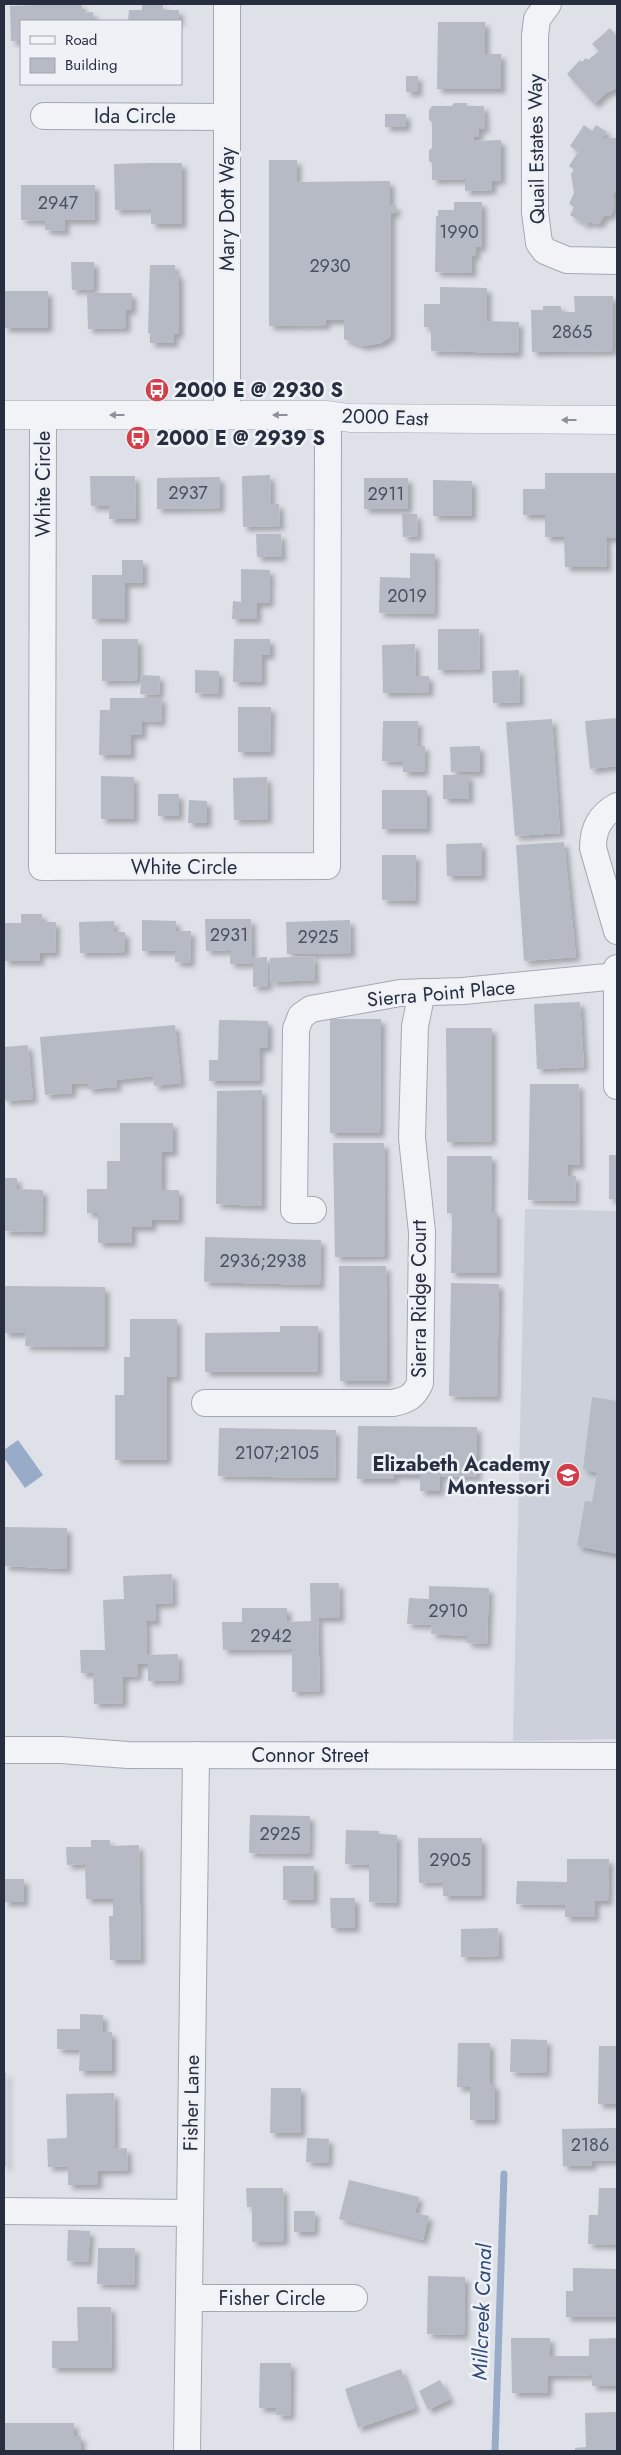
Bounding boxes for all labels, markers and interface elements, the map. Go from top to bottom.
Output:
legend [20,20,182,85]
text: Road [65,29,97,51]
text: Building [65,54,117,76]
street label: Quail Estates Way [521,73,552,224]
street label: Ida Circle [94,102,176,131]
street label: Mary Dott Way [213,147,242,271]
house number: 2947 [38,190,79,216]
house number: 1990 [439,219,479,245]
house number: 2930 [309,253,351,279]
house number: 2865 [552,319,592,345]
place label: 2000 E @ 2930 S [174,376,343,405]
bus stop icon: 2000 E @ 2930 S [144,377,170,403]
street label: 2000 East [341,401,429,434]
one-way arrow [109,411,125,419]
one-way arrow [271,411,287,419]
one-way arrow [560,416,576,424]
place label: 2000 E @ 2939 S [156,424,325,453]
bus stop icon: 2000 E @ 2939 S [125,425,151,451]
street label: White Circle [29,431,58,537]
house number: 2937 [168,480,208,506]
house number: 2911 [368,481,404,507]
house number: 2019 [387,583,427,609]
street label: White Circle [131,853,237,882]
house number: 2931 [210,922,248,948]
house number: 2925 [297,924,339,950]
street label: Sierra Point Place [366,973,516,1014]
street label: Sierra Ridge Court [405,1220,434,1378]
house number: 2936;2938 [219,1248,307,1274]
house number: 2107;2105 [235,1440,319,1466]
place label: Elizabeth Academy Montessori [372,1450,551,1502]
school or university icon: Elizabeth Academy Montessori [555,1462,581,1488]
house number: 2910 [428,1598,468,1624]
house number: 2942 [250,1623,292,1649]
street label: Connor Street [251,1741,369,1770]
house number: 2925 [259,1821,301,1847]
house number: 2905 [429,1847,471,1873]
street label: Fisher Lane [176,2055,207,2151]
house number: 2186 [571,2132,609,2158]
water label: Millcreek Canal [465,2242,499,2381]
street label: Fisher Circle [219,2284,325,2313]

